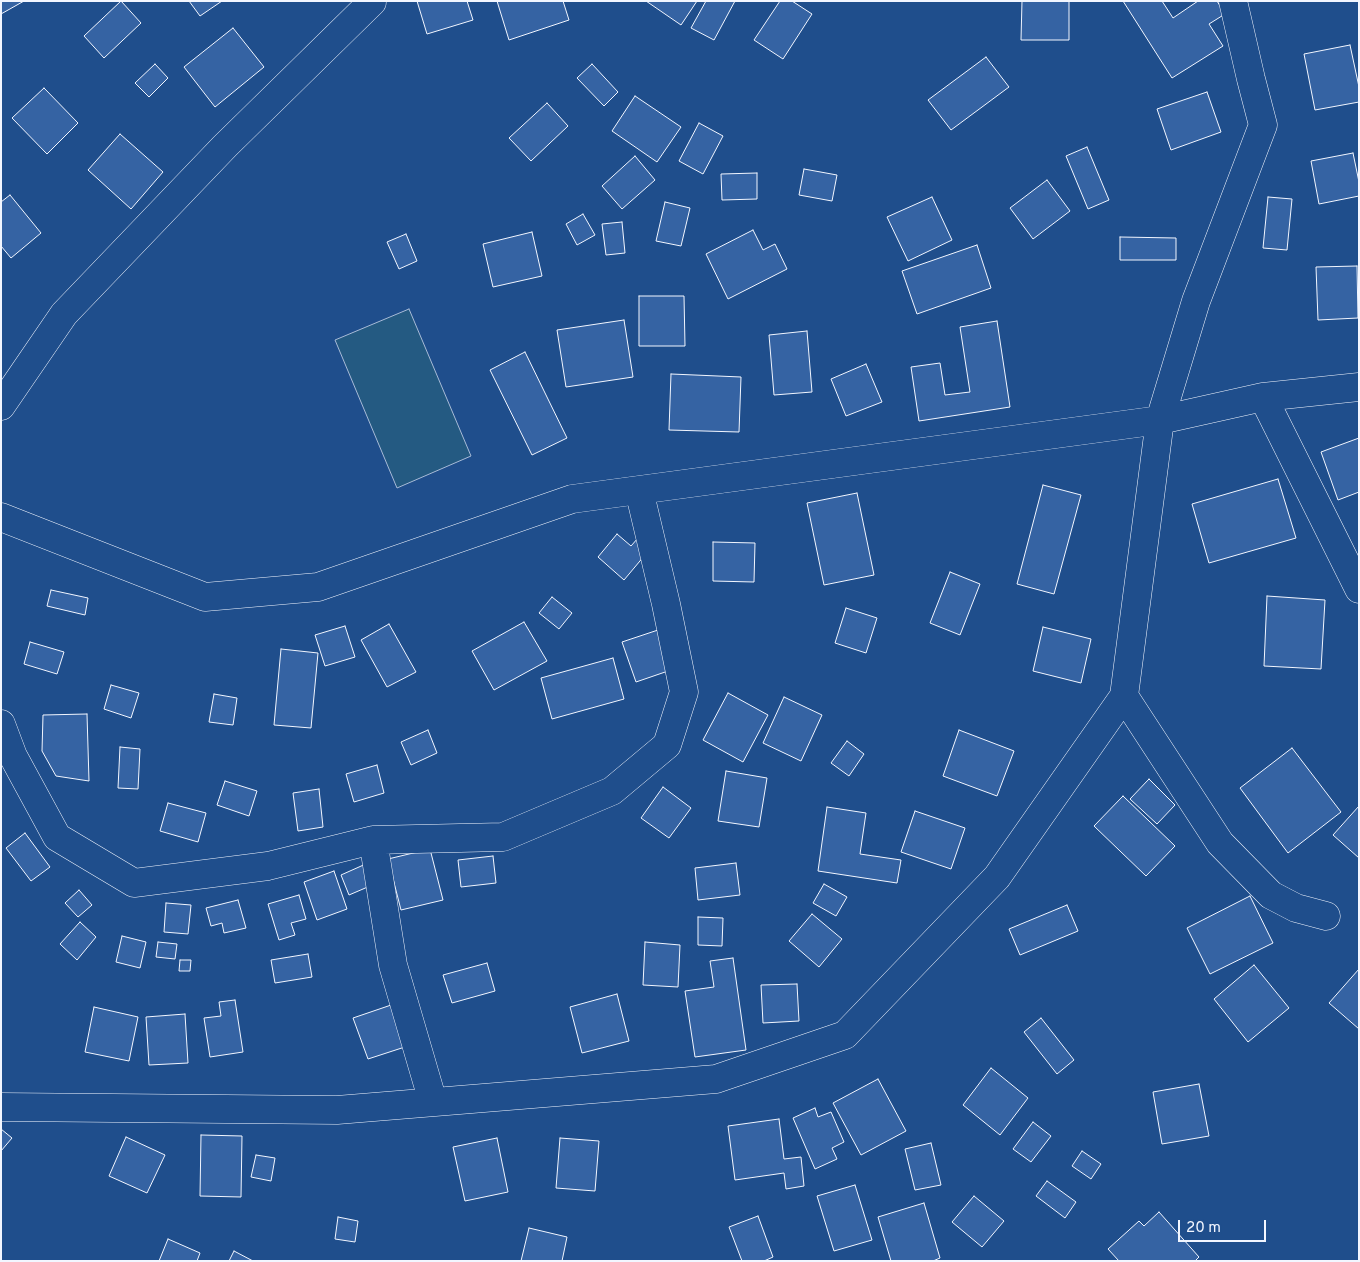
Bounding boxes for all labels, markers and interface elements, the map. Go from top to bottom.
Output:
scale bar [1180,1210,1268,1242]
text: 20 m [1186,1219,1221,1238]

